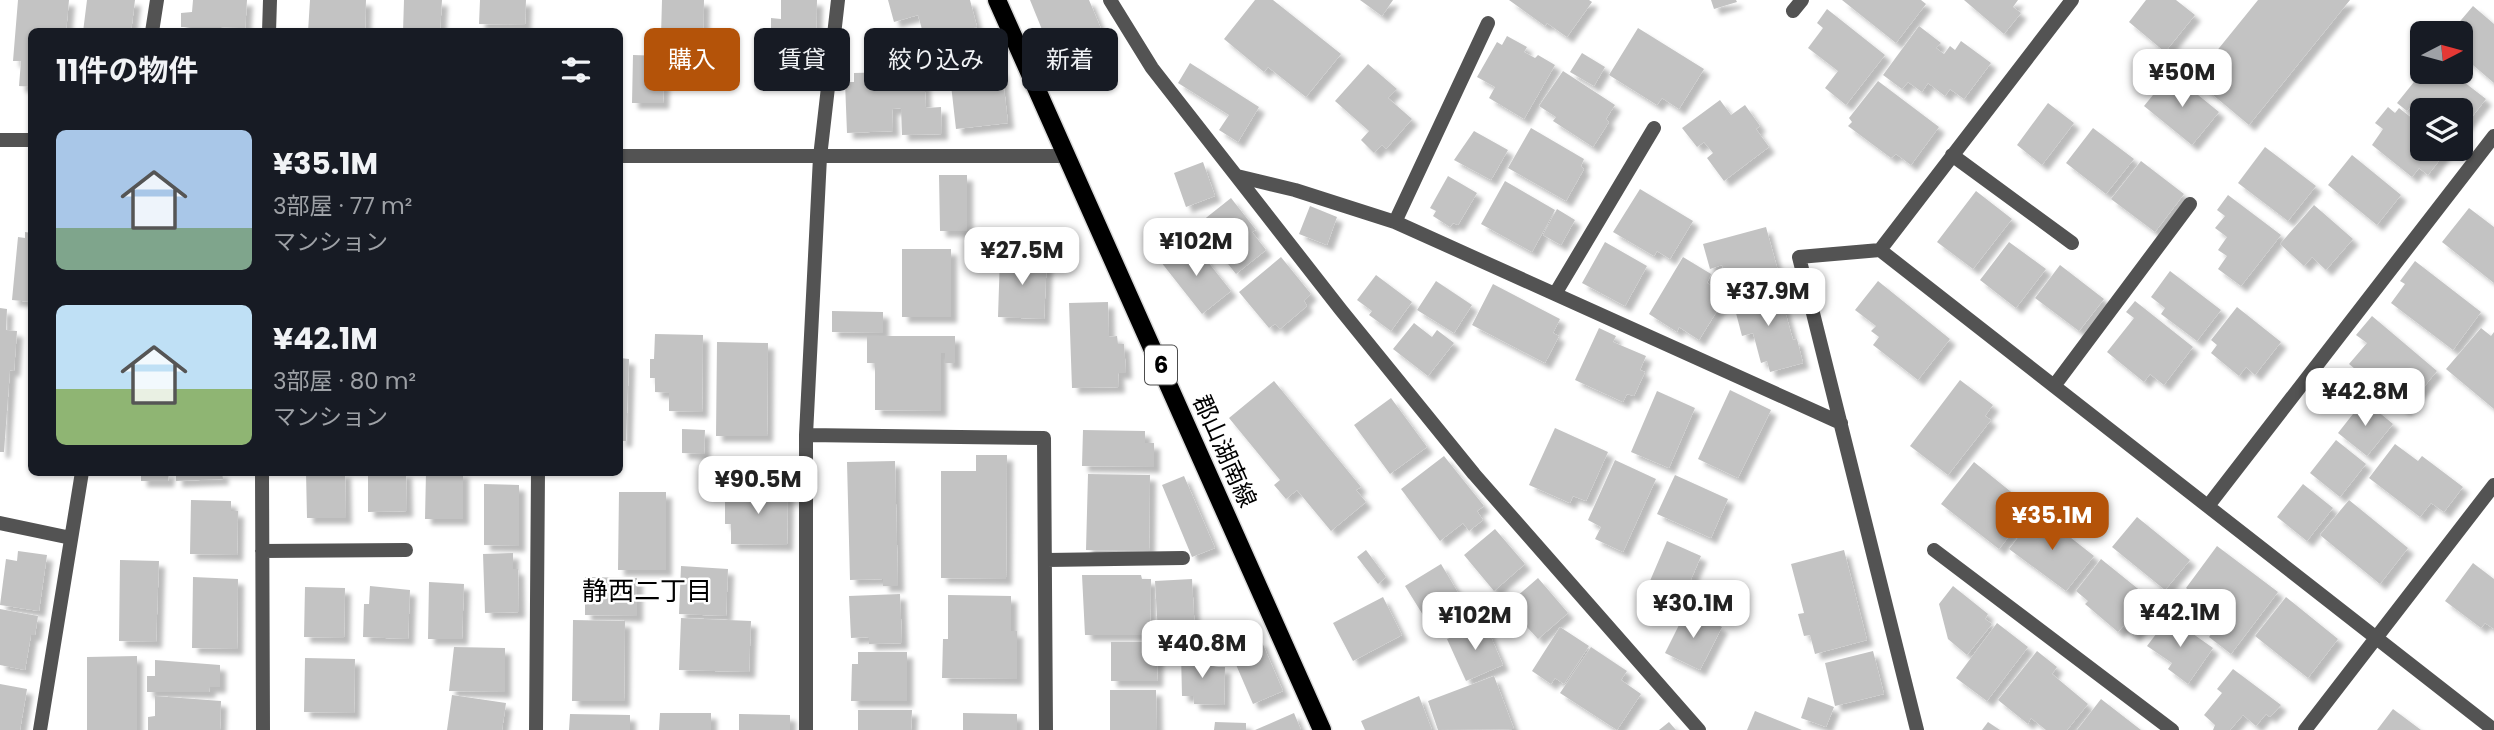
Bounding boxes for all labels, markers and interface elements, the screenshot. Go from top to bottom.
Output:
north arrow [2410,21,2473,84]
map controls [2410,21,2473,161]
chip: 購入 [644,28,740,91]
chip: 賃貸 [754,28,850,91]
chip: 絞り込み [864,28,1008,91]
chip: 新着 [1022,28,1118,91]
text: 11件の物件 [56,49,199,92]
pin: ¥50M [2141,50,2223,109]
icon: filters [557,51,595,89]
text: ¥50M [2149,56,2215,88]
button: layers [2410,98,2473,161]
text: ¥35.1M [273,142,378,185]
icon: home [112,158,196,242]
text: 3部屋 · 77 m² [273,190,412,222]
pin: ¥102M [1147,218,1245,278]
text: ¥102M [1159,225,1233,257]
text: マンション [273,226,388,258]
pin: ¥27.5M [965,228,1079,287]
text: ¥27.5M [980,234,1064,266]
pin: ¥37.9M [1711,268,1825,328]
text: ¥37.9M [1726,275,1810,307]
text: ¥42.1M [273,317,378,360]
icon: home [112,333,196,417]
road number: 6 [1145,346,1177,384]
text: 3部屋 · 80 m² [273,365,416,397]
pin: ¥42.8M [2308,368,2422,428]
text: ¥42.8M [2322,375,2408,407]
street label: 郡山湖南線 [1186,389,1264,513]
text: マンション [273,401,388,433]
pin: ¥90.5M [701,456,815,516]
text: ¥90.5M [714,463,802,495]
pin: ¥35.1M [1995,492,2109,552]
text: ¥35.1M [2012,499,2092,531]
district label: 静西二丁目 [582,573,712,609]
pin: ¥30.1M [1636,580,1750,640]
text: ¥30.1M [1653,587,1733,619]
pin: ¥42.1M [2123,590,2237,649]
pin: ¥102M [1426,592,1524,652]
text: ¥42.1M [2140,596,2220,628]
text: ¥102M [1438,599,1512,631]
pin: ¥40.8M [1145,620,1259,680]
text: ¥40.8M [1158,627,1246,659]

